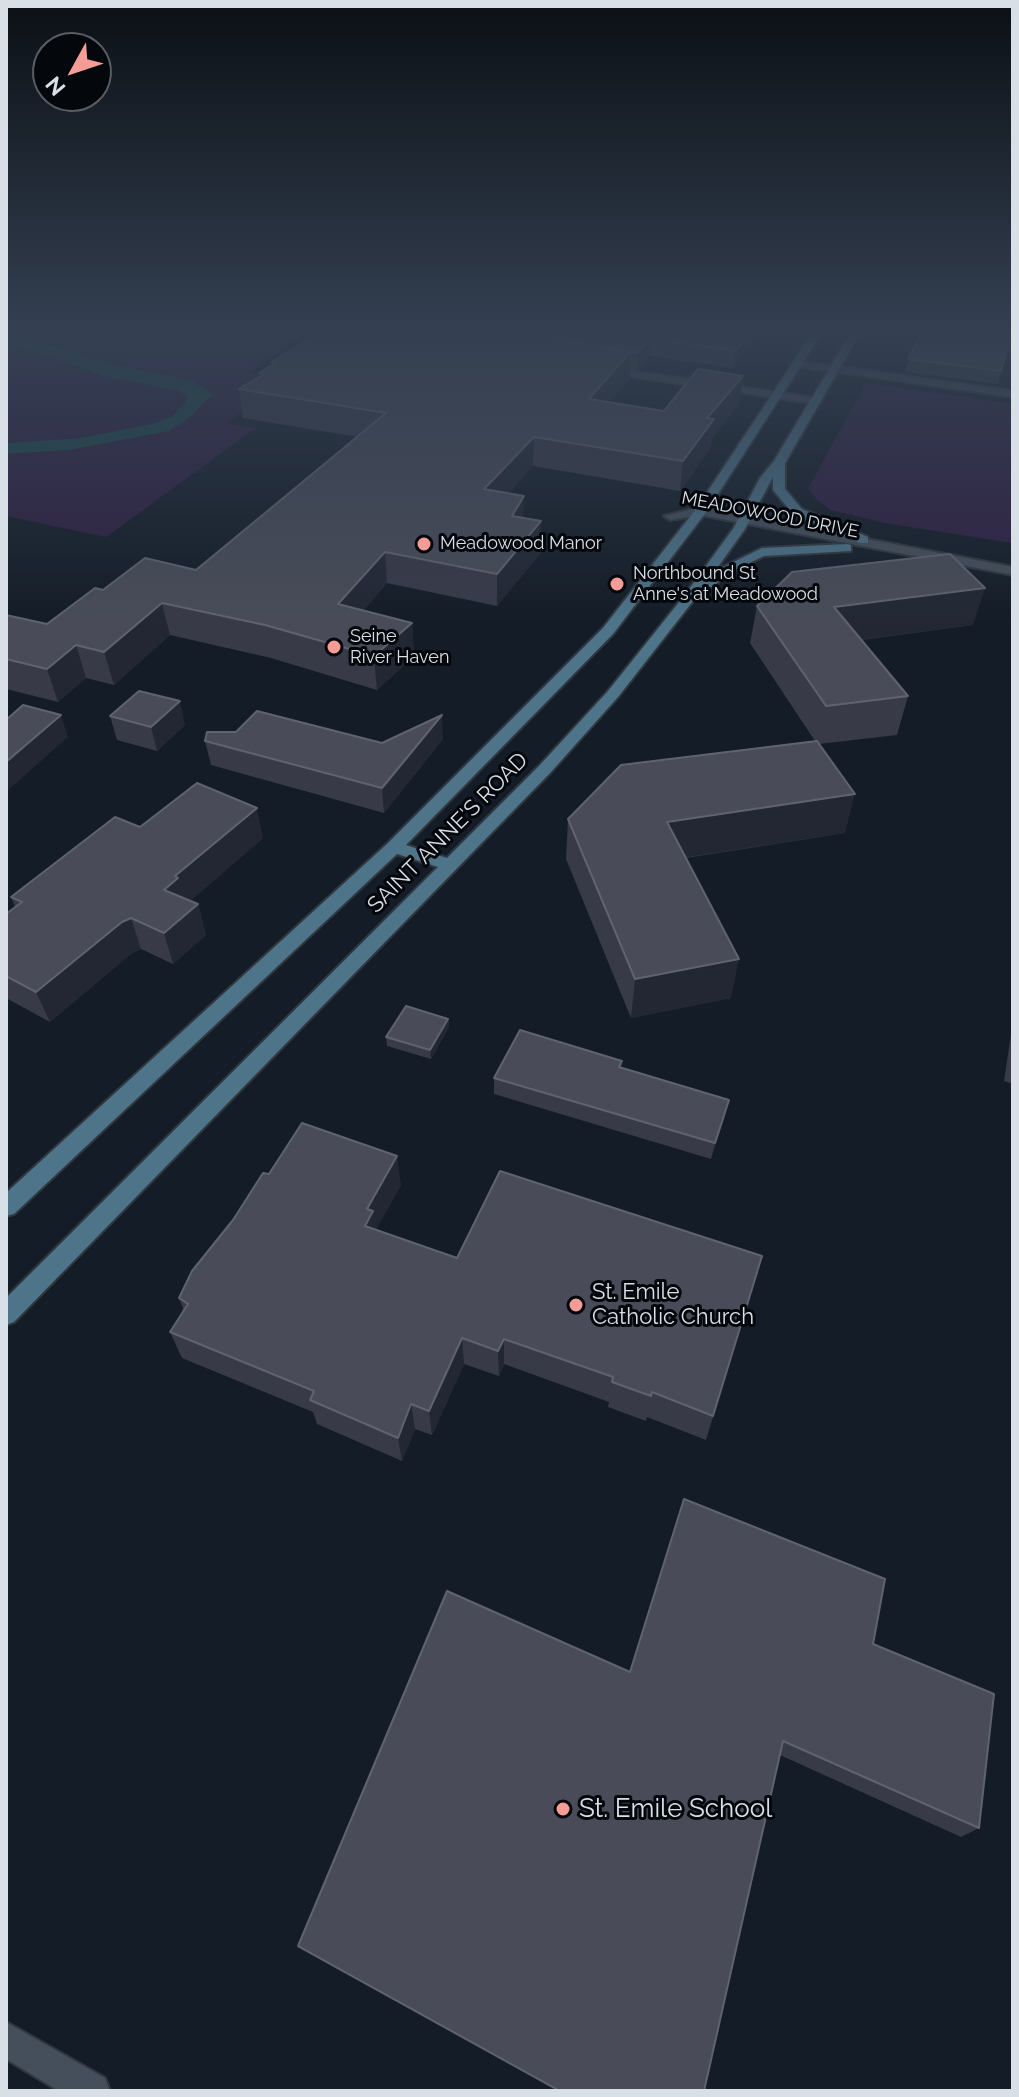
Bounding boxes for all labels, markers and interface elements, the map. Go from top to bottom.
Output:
north arrow [32,32,112,112]
text: N [40,71,71,101]
street label: MEADOWOOD DRIVE [680,487,860,543]
place label: Meadowood Manor [440,533,602,555]
marker: Meadowood Manor [415,535,433,553]
place label: Northbound St Anne's at Meadowood [633,563,818,606]
marker: Northbound St Anne's at Meadowood [608,575,626,593]
place label: Seine River Haven [350,626,449,668]
marker: Seine River Haven [325,638,343,656]
street label: SAINT ANNE'S ROAD [362,747,534,919]
place label: St. Emile Catholic Church [592,1279,754,1330]
marker: St. Emile Catholic Church [567,1296,585,1314]
place label: St. Emile School [579,1793,772,1825]
marker: St. Emile School [554,1800,572,1818]

